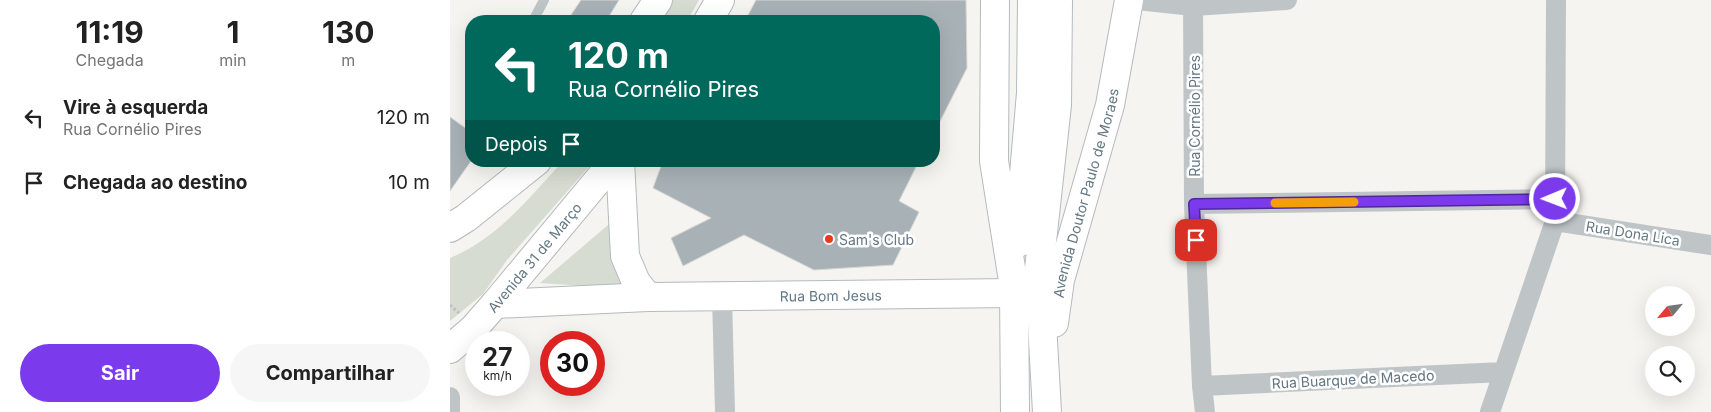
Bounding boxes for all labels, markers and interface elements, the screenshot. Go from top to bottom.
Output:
text: 11:19 [75,14,144,50]
text: 1 [226,14,239,50]
text: 130 [322,14,375,50]
text: 120 m [568,34,669,76]
icon: left [485,35,550,100]
text: Chegada [76,50,144,70]
text: min [219,50,247,70]
text: m [341,50,355,70]
street label: Rua Cornélio Pires [1186,55,1203,177]
text: Rua Cornélio Pires [568,76,759,102]
street label: Avenida Doutor Paulo de Moraes [1049,87,1121,299]
text: Vire à esquerda [63,96,208,119]
icon: left [20,104,48,132]
text: 120 m [377,106,430,129]
text: Rua Cornélio Pires [63,119,202,139]
icon: arrive [557,130,585,158]
text: Depois [485,133,547,156]
icon: arrive [20,169,48,197]
text: Chegada ao destino [63,171,247,194]
text: 10 m [388,171,430,194]
position arrow [1528,172,1580,224]
street label: Avenida 31 de Março [484,199,585,315]
street label: Rua Dona Lica [1585,217,1681,249]
pin [1175,219,1217,261]
icon: arrive [1182,226,1210,254]
place label: Sam's Club [839,231,914,248]
marker: Sam's Club [823,233,835,245]
street label: Rua Bom Jesus [780,286,882,304]
north arrow [1645,286,1695,336]
map controls [1645,286,1695,396]
speed limit sign: 30 [540,331,605,396]
text: 27 [482,342,513,372]
button: Sair [20,344,220,402]
button: Compartilhar [230,344,430,402]
button: search [1645,346,1695,396]
street label: Rua Buarque de Macedo [1271,366,1435,392]
text: km/h [483,368,512,383]

